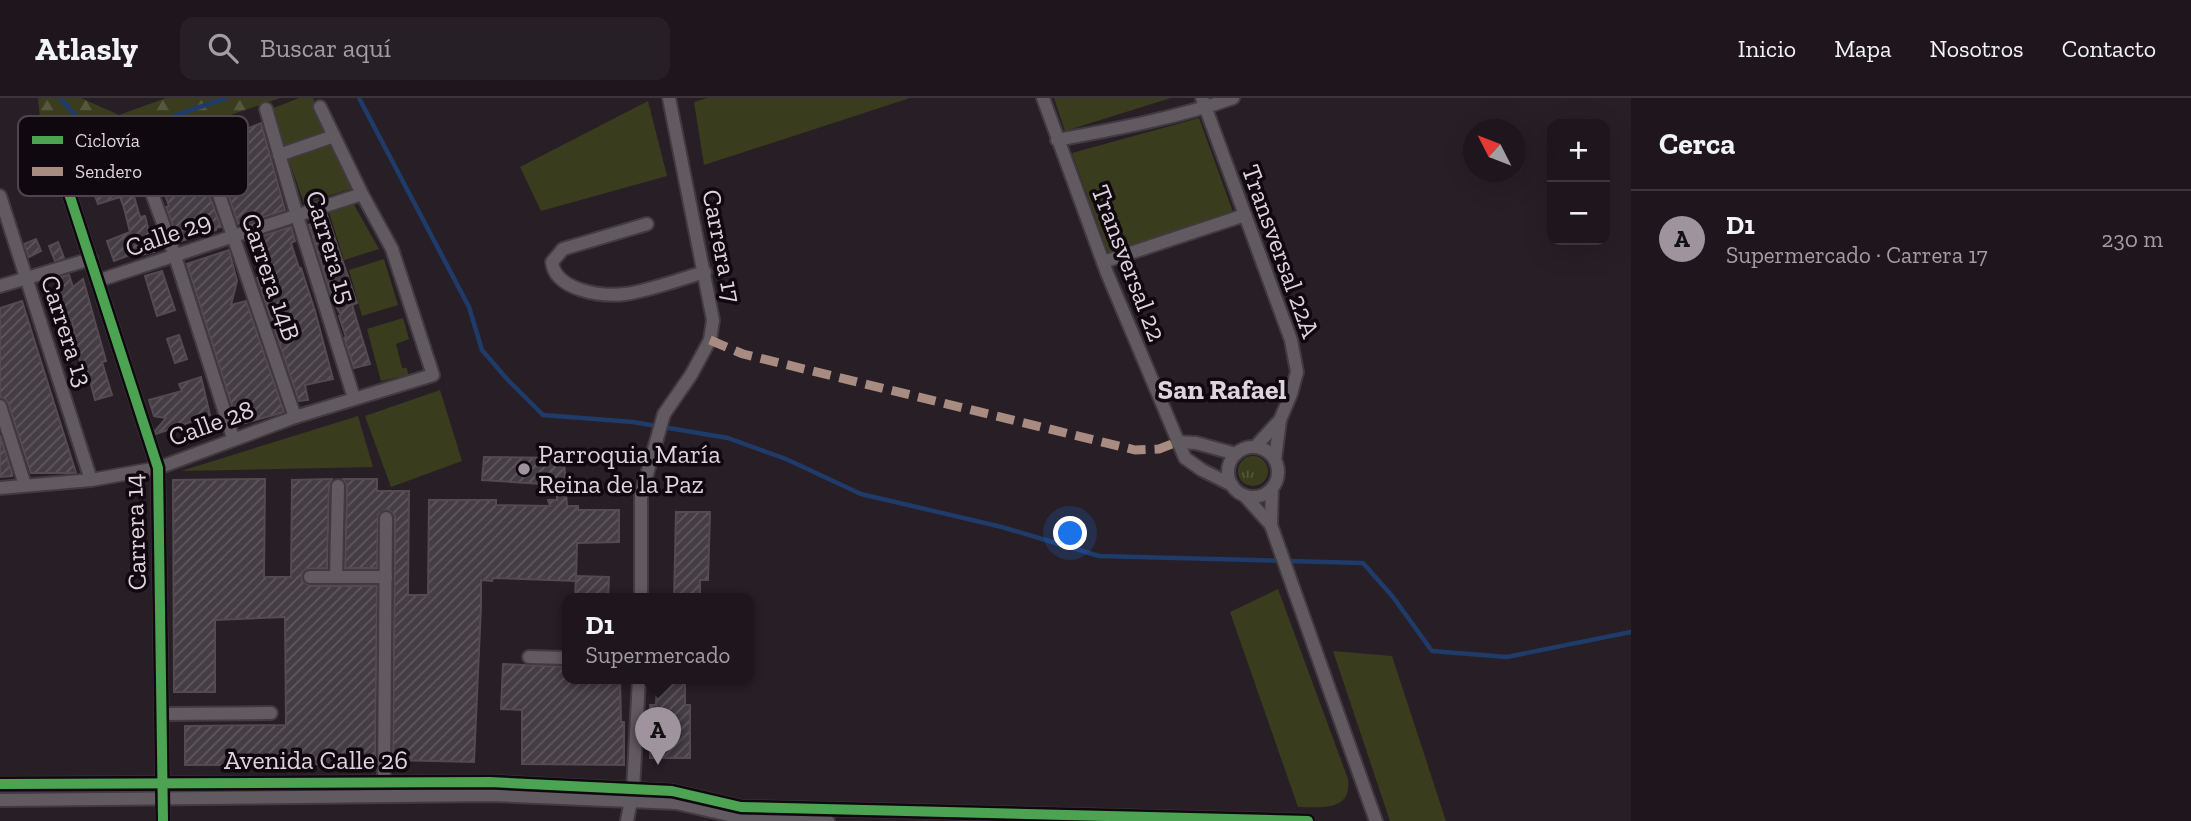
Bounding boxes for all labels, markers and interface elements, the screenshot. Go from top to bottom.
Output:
search box [180,17,670,80]
text: Atlasly [35,29,138,68]
icon: search [204,29,242,67]
text: Buscar aquí [260,32,391,64]
text: Inicio [1738,34,1796,63]
text: Mapa [1834,34,1891,63]
text: Nosotros [1929,34,2024,63]
text: Contacto [2062,34,2156,63]
legend [18,116,248,196]
north arrow [1463,119,1526,182]
map controls [1547,119,1610,245]
button: + [1547,119,1610,182]
text: Cerca [1659,126,1735,162]
text: Ciclovía [75,129,140,152]
text: Sendero [75,160,142,183]
street label: Transversal 22A [1235,160,1328,343]
street label: Transversal 22 [1085,180,1173,346]
button: − [1547,182,1610,245]
street label: Carrera 15 [299,187,363,307]
street label: Carrera 17 [695,187,749,305]
street label: Calle 29 [121,204,215,264]
street label: Carrera 14B [234,209,308,345]
text: D1 [1726,209,1755,241]
text: A [1674,225,1690,253]
text: 230 m [2102,225,2163,253]
text: Supermercado · Carrera 17 [1726,241,1988,269]
street label: Carrera 13 [34,271,100,391]
district label: San Rafael [1158,373,1286,406]
street label: Calle 28 [164,393,258,453]
place label: Parroquia María Reina de la Paz [538,438,721,500]
marker: Parroquia María Reina de la Paz [516,461,532,477]
street label: Carrera 14 [117,473,153,591]
your location [1053,516,1087,550]
popup [562,593,754,684]
text: D1 [586,609,614,641]
text: Supermercado [586,641,730,669]
pin: A [635,707,681,765]
street label: Avenida Calle 26 [224,744,408,776]

